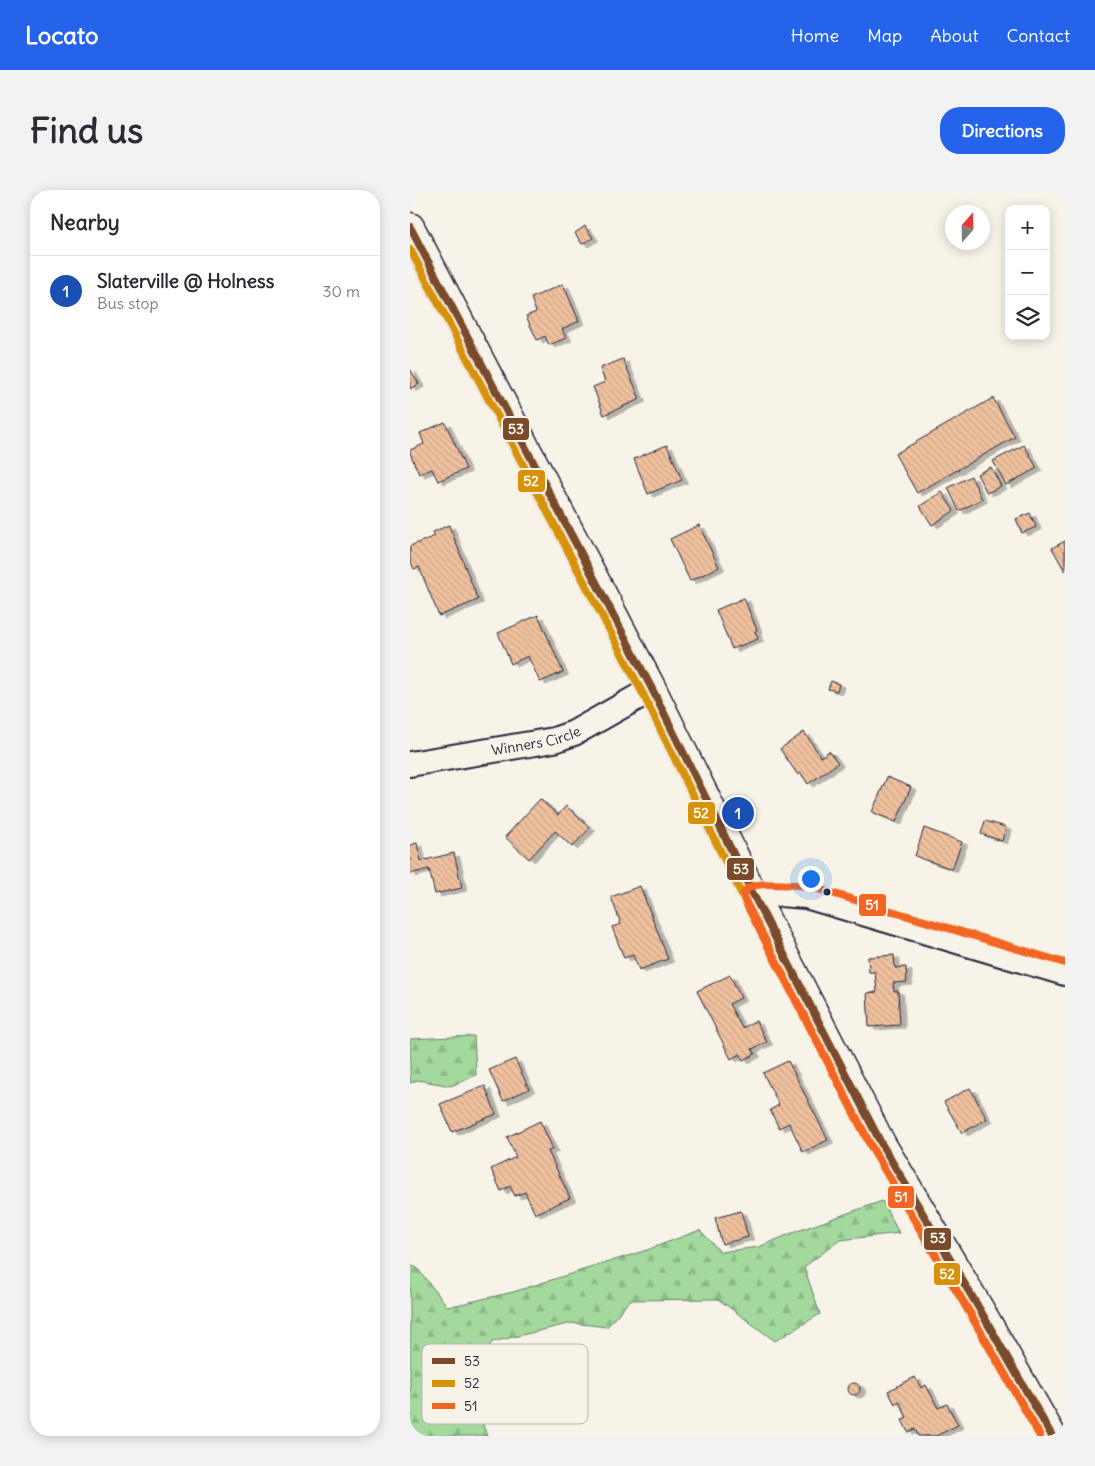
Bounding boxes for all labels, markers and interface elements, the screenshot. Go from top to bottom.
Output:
text: Locato [25,20,99,50]
text: Home [791,24,839,47]
text: Map [867,24,902,47]
text: About [930,24,978,47]
text: Contact [1006,24,1070,47]
button: Directions [940,107,1065,154]
text: Find us [30,108,143,152]
north arrow [945,205,990,250]
map controls [1005,205,1050,340]
button: + [1005,205,1050,250]
text: Nearby [50,209,120,236]
button: − [1005,250,1050,295]
text: Slaterville @ Holness [97,269,274,293]
text: 1 [63,281,69,301]
text: 30 m [323,281,360,301]
text: Bus stop [97,293,159,313]
button: layers [1005,295,1050,340]
line badge: 53 [502,417,530,441]
text: 53 [508,420,524,438]
line badge: 52 [517,469,546,493]
text: 52 [523,472,539,490]
street label: Winners Circle [490,722,584,759]
pin: 1 [722,794,754,832]
line badge: 52 [687,801,716,825]
text: 52 [693,804,709,822]
line badge: 53 [726,857,755,881]
text: 53 [733,860,749,878]
your location [798,866,824,892]
unlabelled marker [822,887,832,897]
line badge: 51 [858,893,887,917]
text: 51 [865,896,879,914]
line badge: 51 [887,1185,915,1209]
text: 51 [894,1188,908,1206]
line badge: 53 [923,1227,952,1251]
text: 53 [930,1229,946,1247]
line badge: 52 [933,1262,961,1286]
text: 52 [939,1265,955,1283]
legend [422,1344,588,1424]
text: 53 [464,1352,480,1370]
text: 52 [464,1374,480,1392]
text: 51 [464,1397,478,1415]

